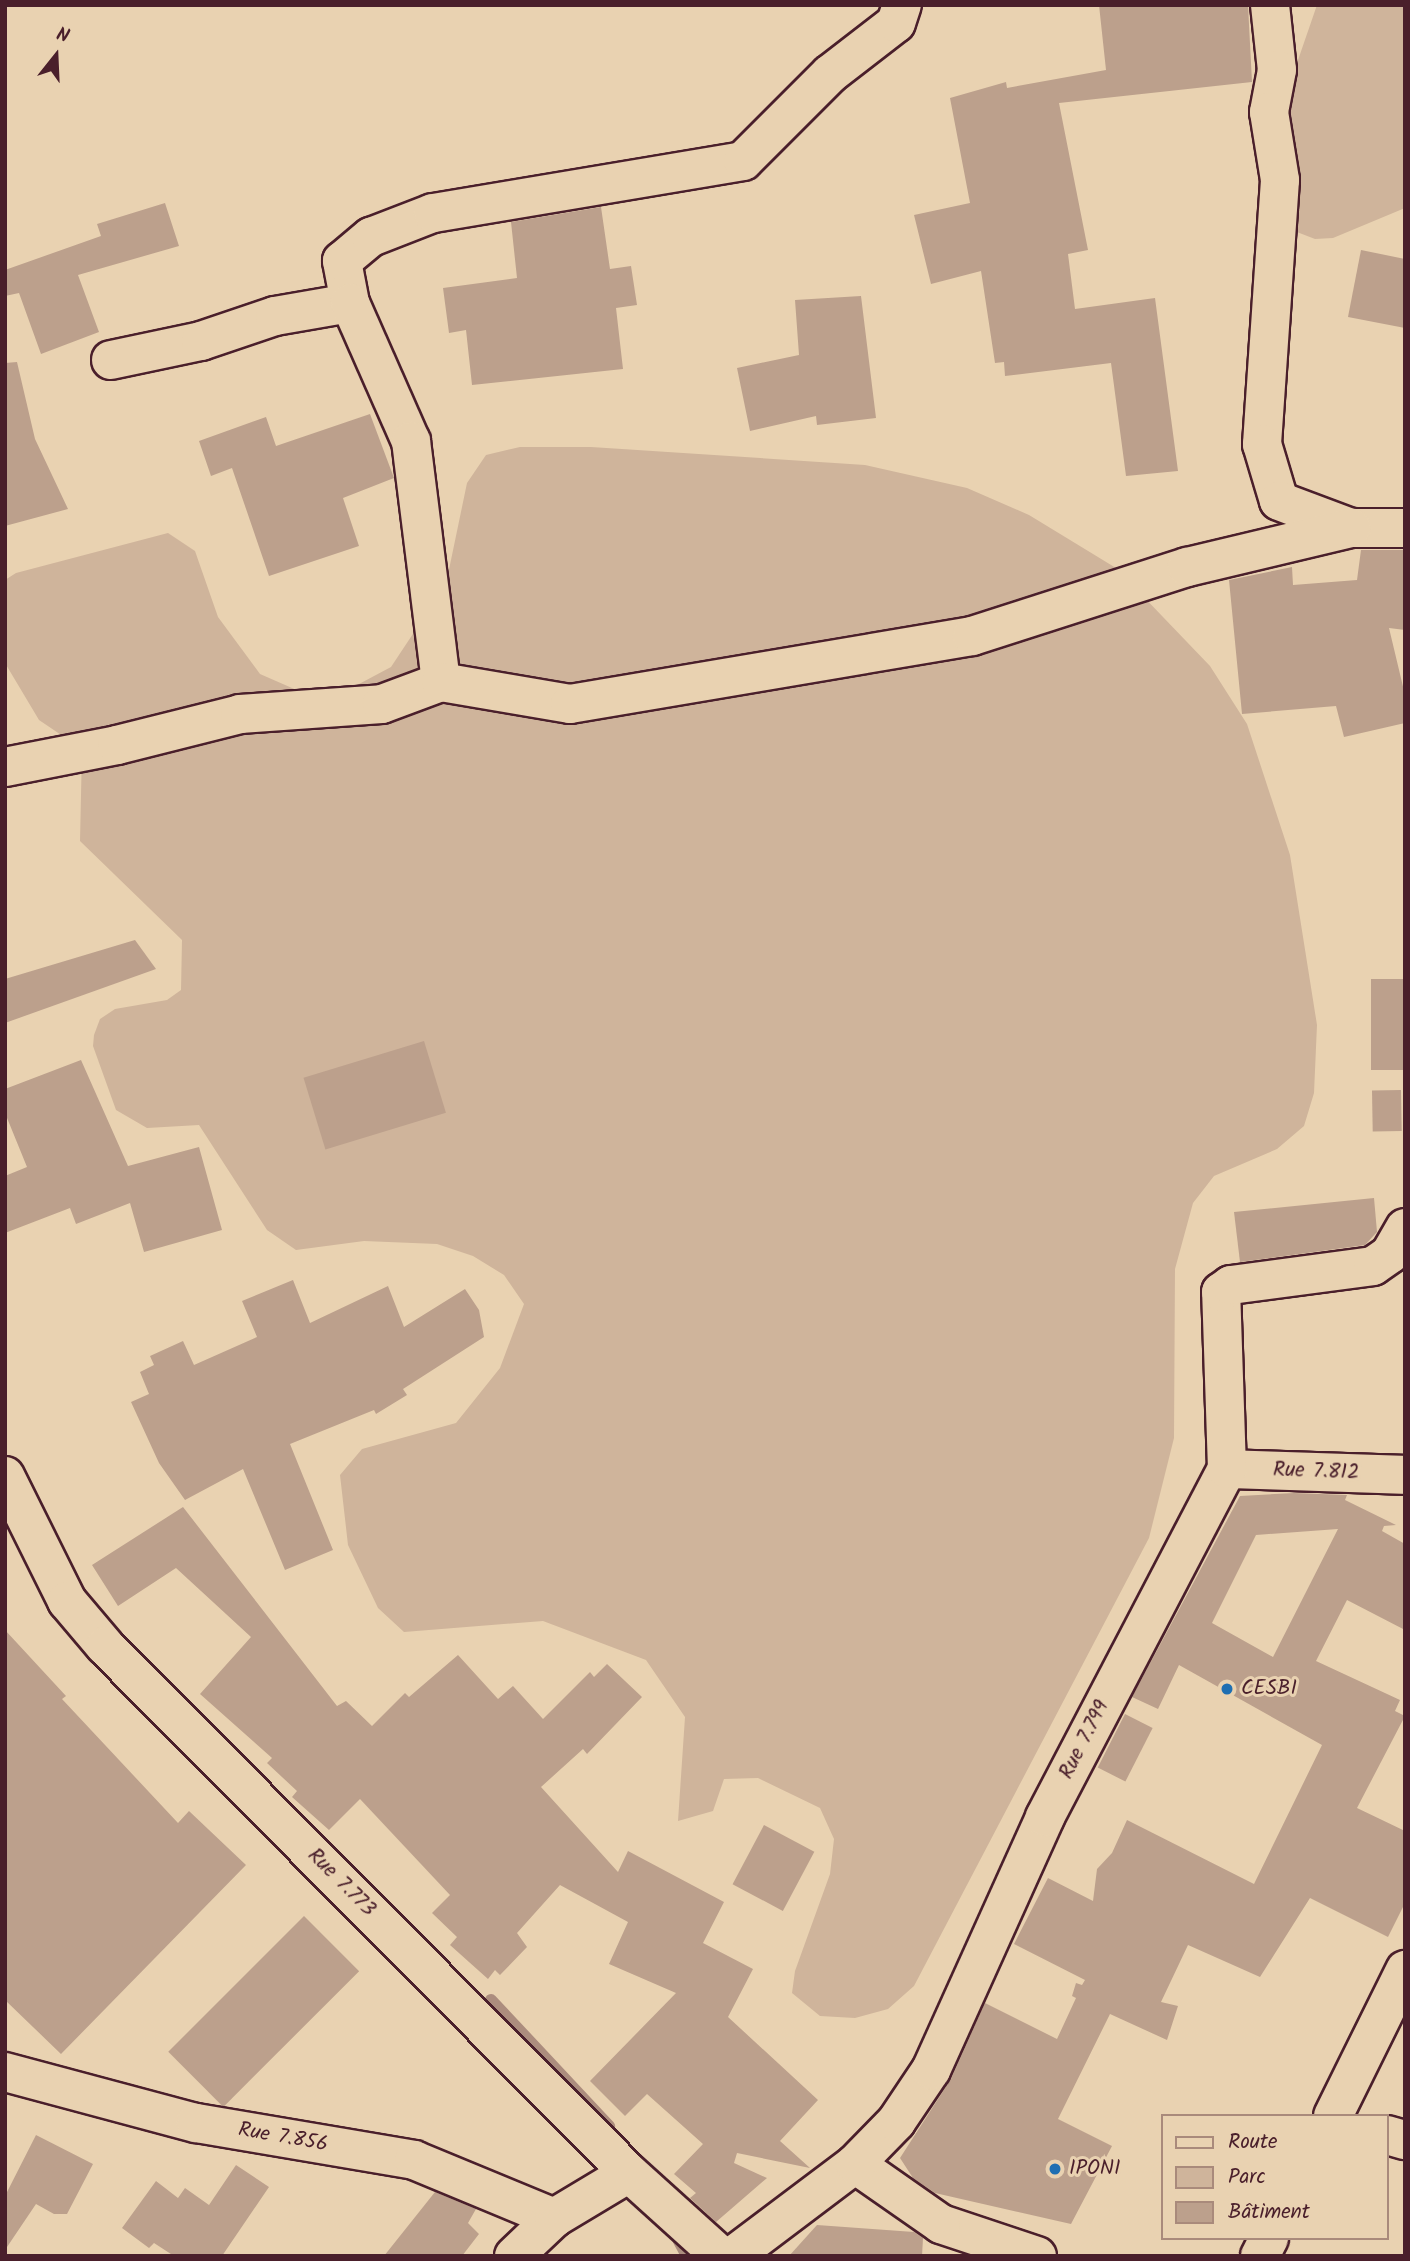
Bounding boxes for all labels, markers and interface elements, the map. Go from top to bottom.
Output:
text: N [52,20,73,52]
north arrow [21,21,91,91]
street label: Rue 7.812 [1272,1458,1360,1486]
place label: CESBI [1241,1676,1297,1702]
marker: CESBI [1219,1681,1235,1697]
street label: Rue 7.799 [1054,1696,1116,1784]
street label: Rue 7.773 [302,1844,380,1922]
legend [1162,2114,1389,2240]
street label: Rue 7.856 [236,2118,330,2158]
text: Route [1228,2126,1277,2159]
place label: IPONI [1069,2156,1121,2182]
marker: IPONI [1047,2161,1063,2177]
text: Parc [1228,2161,1266,2194]
text: Bâtiment [1228,2196,1310,2229]

